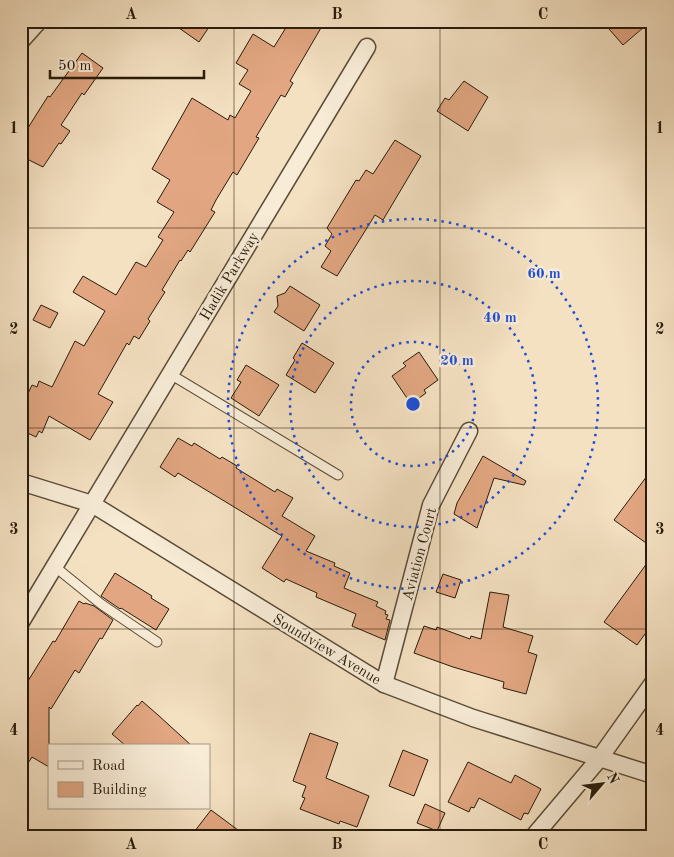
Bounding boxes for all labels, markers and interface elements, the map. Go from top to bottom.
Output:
text: A [125,7,137,23]
text: B [331,7,343,23]
text: C [538,7,548,23]
scale bar [50,48,204,80]
text: 50 m [58,59,92,74]
text: 1 [9,121,19,137]
text: 1 [655,121,665,137]
street label: Hadik Parkway [198,230,263,324]
text: 60 m [527,267,561,282]
text: 40 m [483,311,517,326]
text: 2 [9,322,19,338]
text: 2 [655,322,665,338]
text: 20 m [440,354,474,369]
centre of rings [404,395,422,413]
street label: Aviation Court [401,506,440,603]
text: 3 [9,522,19,538]
text: 3 [655,522,665,538]
street label: Soundview Avenue [270,612,383,688]
text: 4 [9,723,19,739]
text: 4 [655,723,665,739]
legend [48,744,210,810]
text: Road [92,759,126,774]
north arrow [576,760,626,810]
text: N [604,770,621,787]
text: Building [92,783,147,798]
text: A [125,837,137,853]
text: B [331,837,343,853]
text: C [538,837,548,853]

